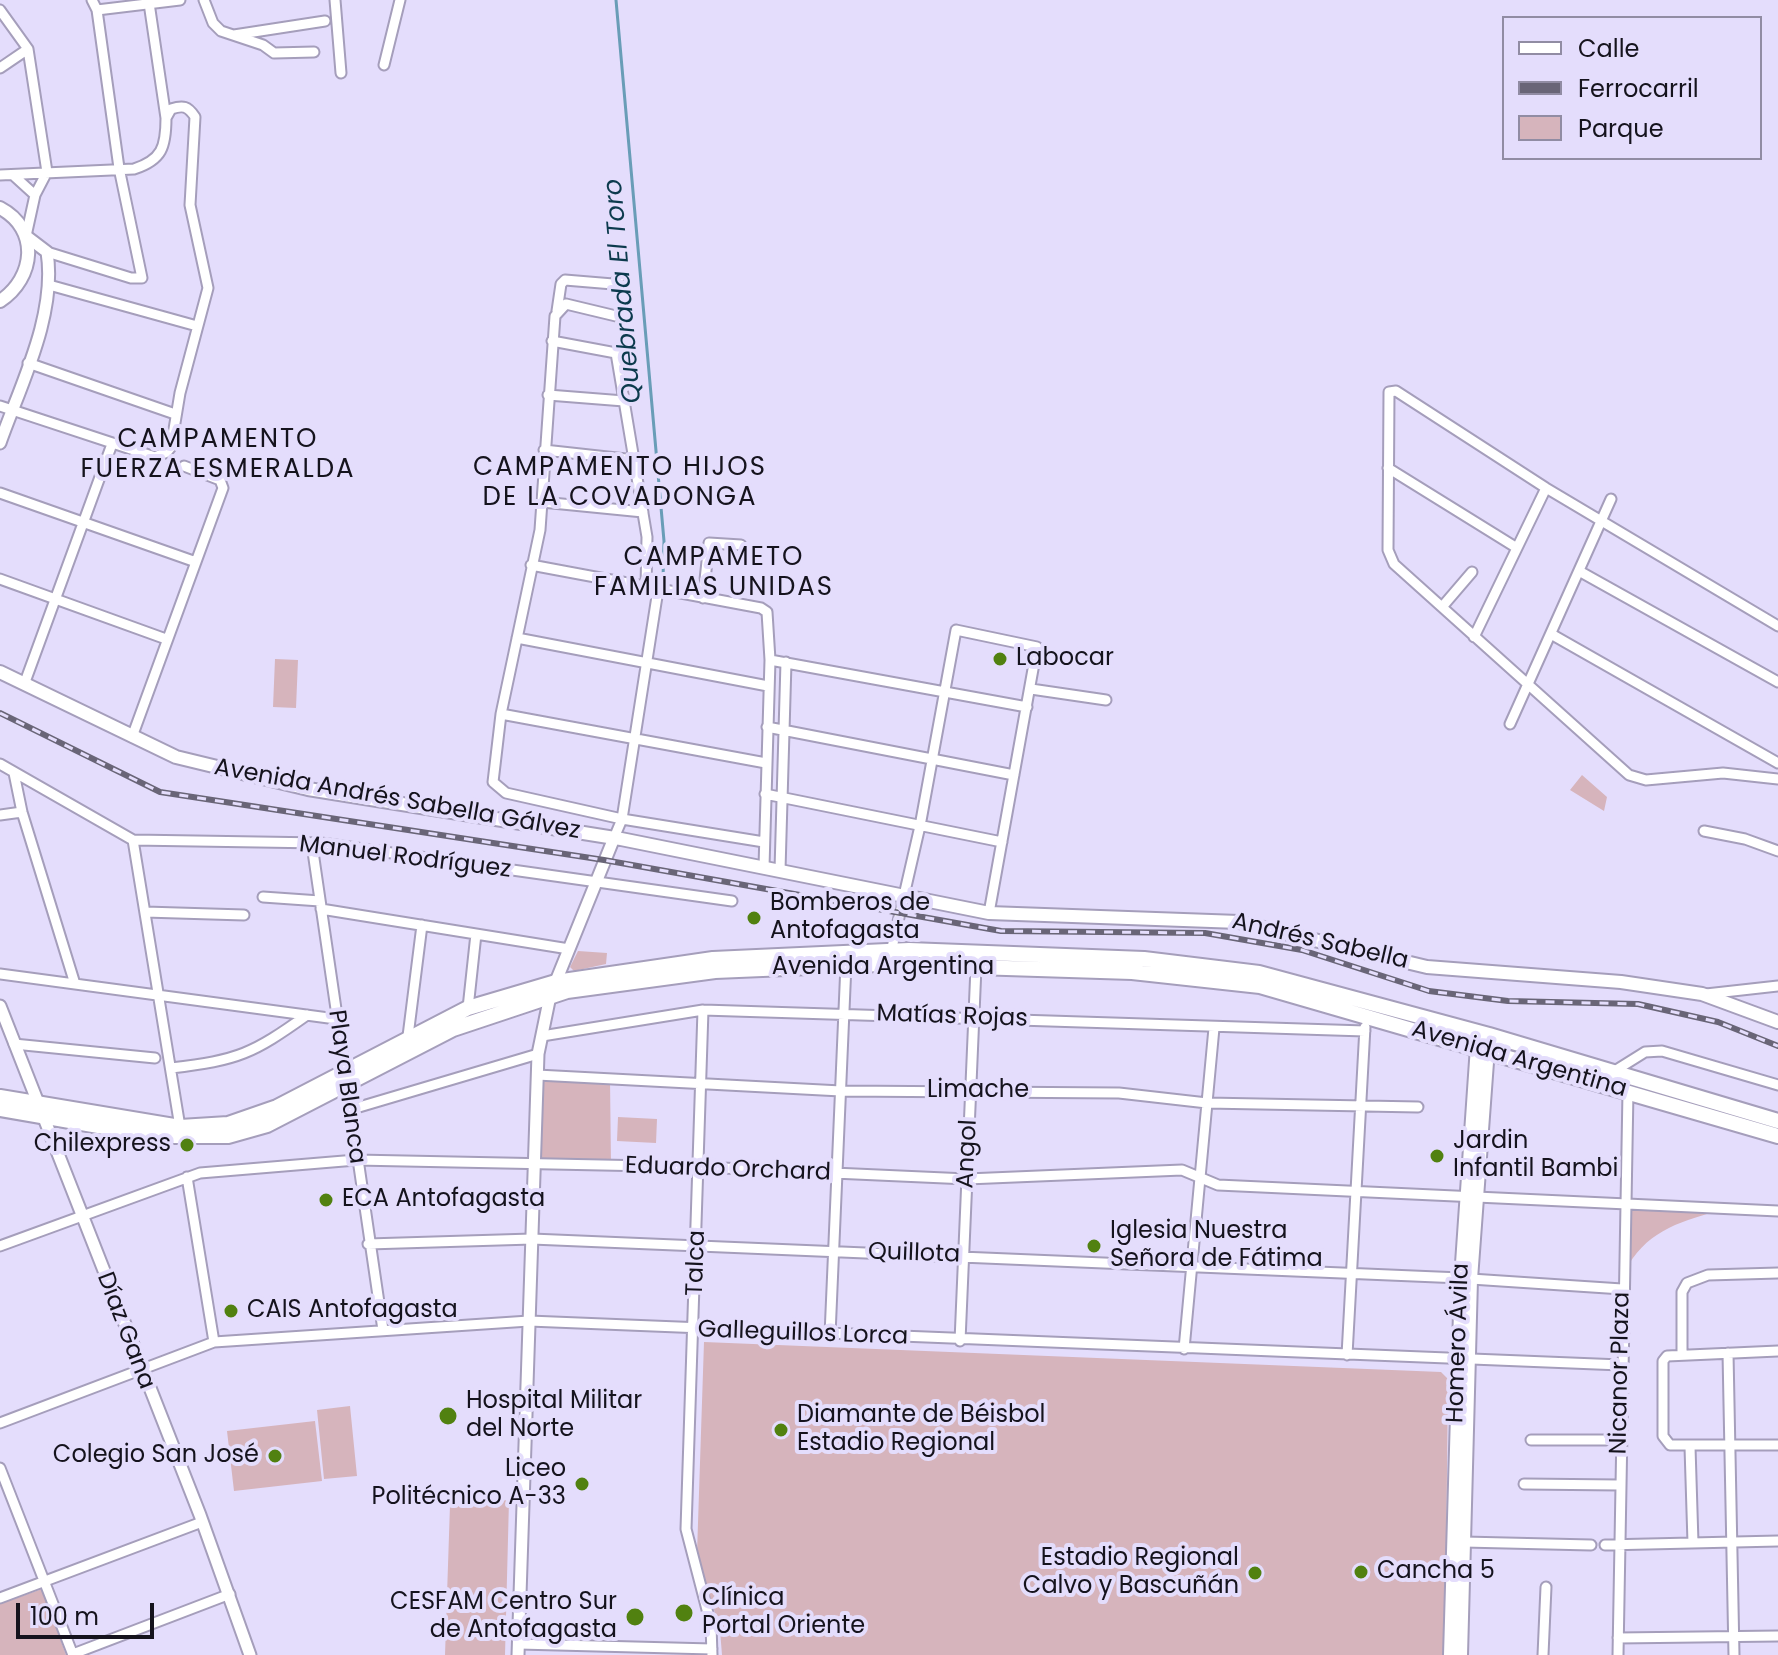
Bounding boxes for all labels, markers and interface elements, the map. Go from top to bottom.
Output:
legend [1502,16,1762,160]
text: Calle [1578,32,1639,65]
text: Ferrocarril [1578,72,1699,105]
text: Parque [1578,112,1664,145]
water label: Quebrada El Toro [599,177,649,405]
district label: CAMPAMENTO FUERZA ESMERALDA [80,424,356,486]
district label: CAMPAMENTO HIJOS DE LA COVADONGA [473,452,767,514]
district label: CAMPAMETO FAMILIAS UNIDAS [594,542,834,604]
place label: Labocar [1016,645,1114,673]
marker: Labocar [991,650,1009,668]
street label: Avenida Andrés Sabella Gálvez [212,754,582,846]
street label: Manuel Rodríguez [297,831,513,885]
place label: Bomberos de Antofagasta [770,890,930,946]
street label: Andrés Sabella [1229,908,1411,976]
marker: Bomberos de Antofagasta [745,909,763,927]
street label: Avenida Argentina [772,954,994,982]
street label: Matías Rojas [876,1000,1028,1034]
street label: Playa Blanca [321,1008,371,1166]
street label: Avenida Argentina [1408,1015,1630,1105]
street label: Limache [927,1077,1029,1105]
street label: Angol [952,1119,984,1189]
place label: Jardin Infantil Bambi [1453,1128,1618,1184]
place label: Chilexpress [34,1131,171,1159]
marker: Chilexpress [178,1136,196,1154]
marker: Jardin Infantil Bambi [1428,1147,1446,1165]
street label: Eduardo Orchard [624,1152,832,1188]
place label: ECA Antofagasta [342,1186,545,1214]
marker: ECA Antofagasta [317,1191,335,1209]
place label: Iglesia Nuestra Señora de Fátima [1110,1218,1323,1274]
street label: Talca [681,1230,713,1296]
marker: Iglesia Nuestra Señora de Fátima [1085,1237,1103,1255]
street label: Quillota [867,1238,961,1270]
street label: Homero Ávila [1442,1263,1476,1423]
street label: Díaz Gana [90,1268,160,1394]
street label: Nicanor Plaza [1605,1291,1637,1455]
place label: CAIS Antofagasta [247,1297,458,1325]
marker: CAIS Antofagasta [222,1302,240,1320]
street label: Galleguillos Lorca [697,1316,909,1352]
place label: Hospital Militar del Norte [466,1388,642,1444]
place label: Diamante de Béisbol Estadio Regional [797,1402,1045,1458]
marker: Hospital Militar del Norte [437,1405,459,1427]
marker: Diamante de Béisbol Estadio Regional [772,1421,790,1439]
place label: Colegio San José [53,1442,259,1470]
marker: Colegio San José [266,1447,284,1465]
place label: Liceo Politécnico A-33 [371,1456,566,1512]
marker: Liceo Politécnico A-33 [573,1475,591,1493]
place label: Estadio Regional Calvo y Bascuñán [1023,1545,1239,1601]
place label: Cancha 5 [1377,1558,1495,1586]
marker: Cancha 5 [1352,1563,1370,1581]
marker: Estadio Regional Calvo y Bascuñán [1246,1564,1264,1582]
place label: Clínica Portal Oriente [702,1585,865,1641]
scale bar [20,1587,158,1637]
place label: CESFAM Centro Sur de Antofagasta [390,1589,617,1645]
text: 100 m [30,1600,99,1633]
marker: Clínica Portal Oriente [673,1602,695,1624]
marker: CESFAM Centro Sur de Antofagasta [624,1606,646,1628]

